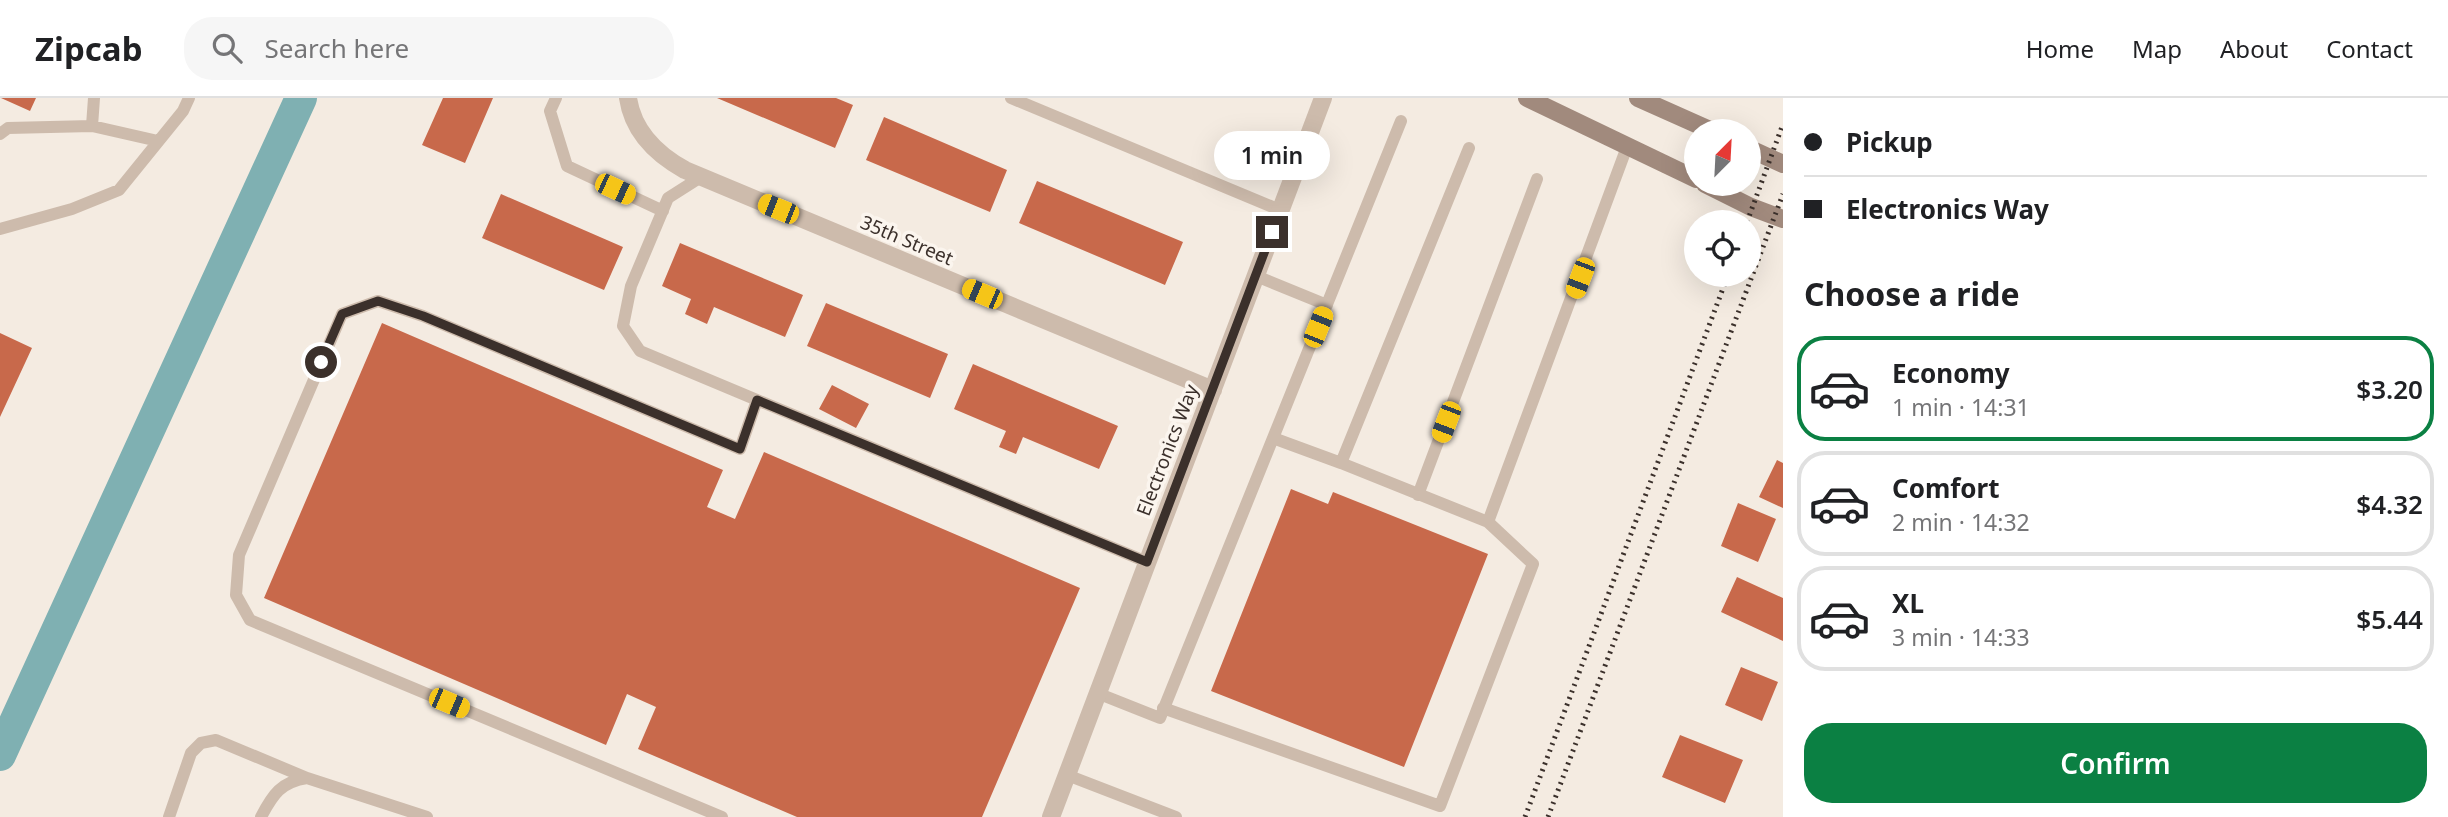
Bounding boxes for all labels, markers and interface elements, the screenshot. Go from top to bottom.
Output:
search box [184,17,674,80]
text: Zipcab [35,26,142,71]
icon: search [208,29,246,67]
text: Search here [264,30,409,66]
text: Home [2026,32,2094,65]
text: Map [2132,32,2182,65]
text: About [2220,32,2288,65]
text: Contact [2326,32,2413,65]
north arrow [1684,119,1760,196]
map controls [1684,119,1761,287]
text: Pickup [1846,124,1933,160]
callout: 1 min [1214,130,1330,180]
text: 1 min [1241,139,1303,171]
car [592,171,639,207]
car [755,191,802,227]
text: Electronics Way [1846,191,2049,227]
street label: 35th Street [857,209,957,271]
button: locate [1684,210,1761,287]
route end [1256,216,1288,248]
car [1563,255,1598,301]
text: Choose a ride [1804,272,2020,315]
car [959,276,1006,312]
car [1301,304,1336,350]
route start [305,346,337,378]
text: Economy [1892,355,2010,391]
icon: car [1808,357,1871,420]
text: $3.20 [2356,371,2423,407]
street label: Electronics Way [1130,380,1204,519]
text: 1 min · 14:31 [1892,391,2030,423]
car [1429,399,1464,445]
text: Comfort [1892,470,2000,506]
icon: car [1808,472,1871,535]
text: $4.32 [2356,486,2423,522]
text: 2 min · 14:32 [1892,506,2030,538]
text: XL [1892,585,1924,621]
icon: car [1808,587,1871,650]
text: $5.44 [2356,601,2423,637]
text: 3 min · 14:33 [1892,621,2030,653]
car [426,685,473,721]
button: Confirm [1804,723,2427,803]

